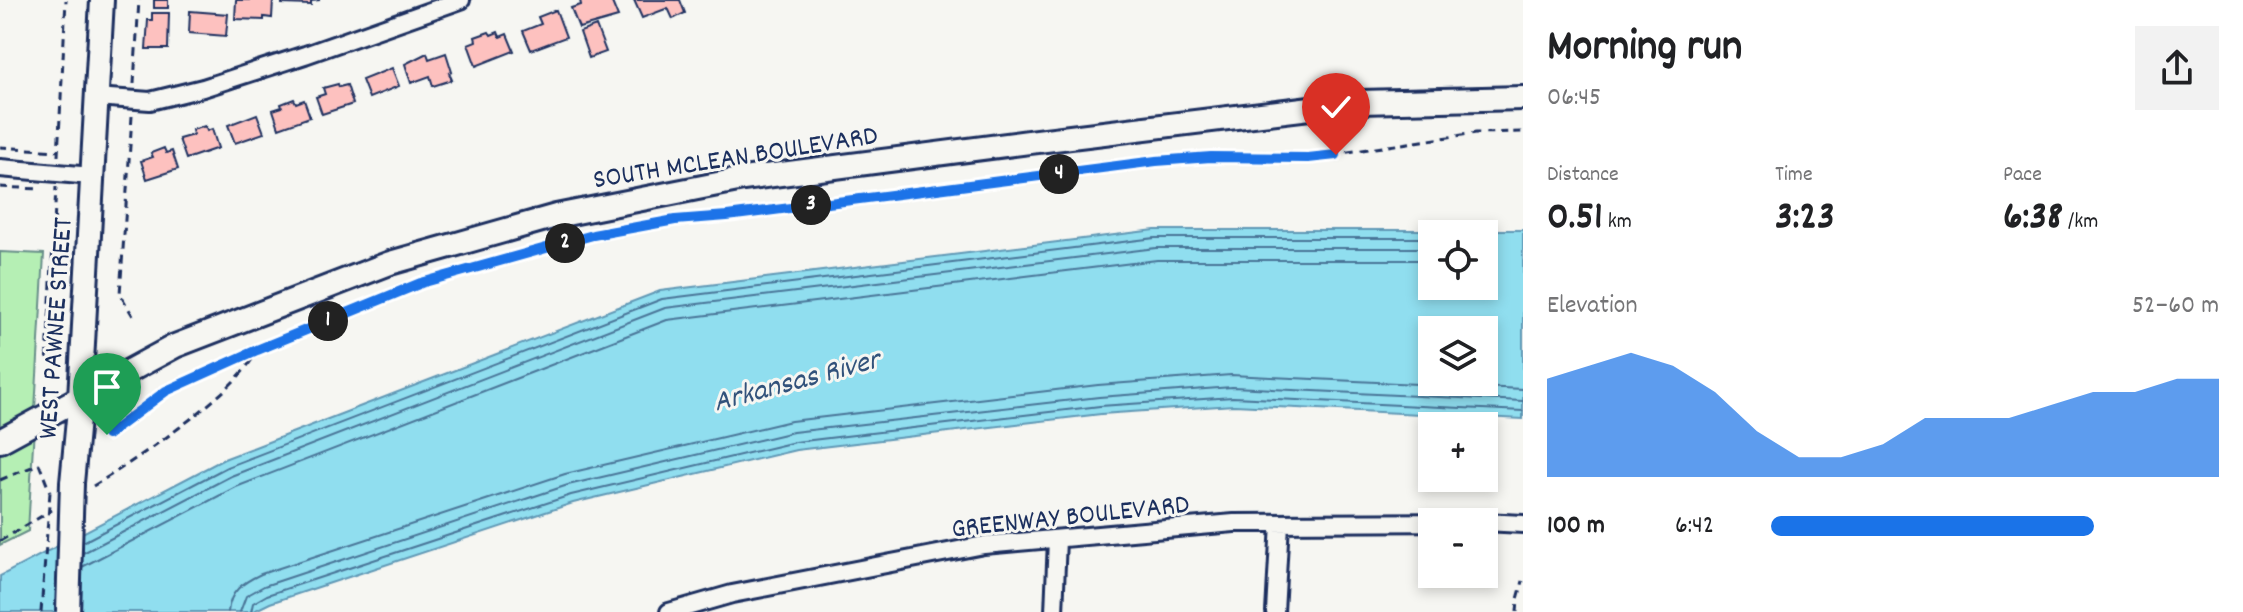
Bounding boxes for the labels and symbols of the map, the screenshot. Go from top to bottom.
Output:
pin [1302,73,1370,155]
street label: SOUTH MCLEAN BOULEVARD [591,118,881,202]
pin: 4 [1039,154,1079,194]
pin: 3 [791,185,831,225]
street label: WEST PAWNEE STREET [30,216,86,441]
pin: 2 [545,223,585,263]
pin: 1 [308,301,348,341]
water label: Arkansas River [709,340,888,426]
pin [73,353,141,435]
street label: GREENWAY BOULEVARD [950,487,1191,551]

